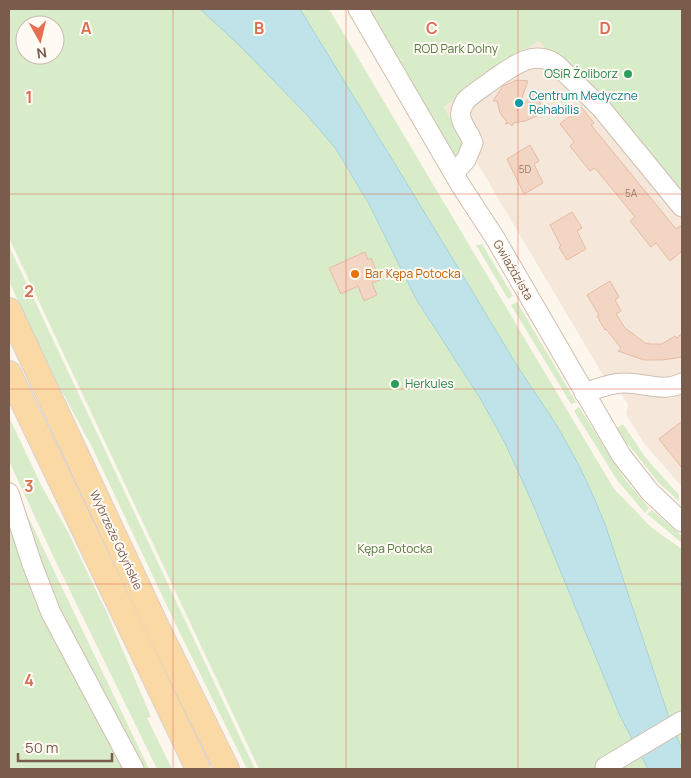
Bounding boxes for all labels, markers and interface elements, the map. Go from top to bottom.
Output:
north arrow [15,15,65,65]
text: A [81,17,92,39]
text: B [254,17,264,39]
text: C [426,17,438,39]
text: D [599,17,611,39]
park label: ROD Park Dolny [414,40,499,57]
text: N [36,43,48,63]
place label: OSiR Żoliborz [544,65,618,82]
marker: OSiR Żoliborz [622,68,634,80]
text: 1 [25,86,33,108]
place label: Centrum Medyczne Rehabilis [529,87,638,118]
marker: Centrum Medyczne Rehabilis [513,97,525,109]
house number: 5D [519,162,532,176]
house number: 5A [625,186,638,200]
street label: Gwiaździsta [489,236,538,303]
place label: Bar Kępa Potocka [365,265,461,282]
marker: Bar Kępa Potocka [349,268,361,280]
text: 2 [24,280,34,302]
place label: Herkules [405,375,454,392]
marker: Herkules [389,378,401,390]
text: 3 [24,475,34,497]
street label: Wybrzeże Gdyńskie [86,487,147,592]
park label: Kępa Potocka [358,540,433,557]
text: 4 [24,669,34,691]
scale bar [18,730,111,762]
text: 50 m [25,737,59,758]

